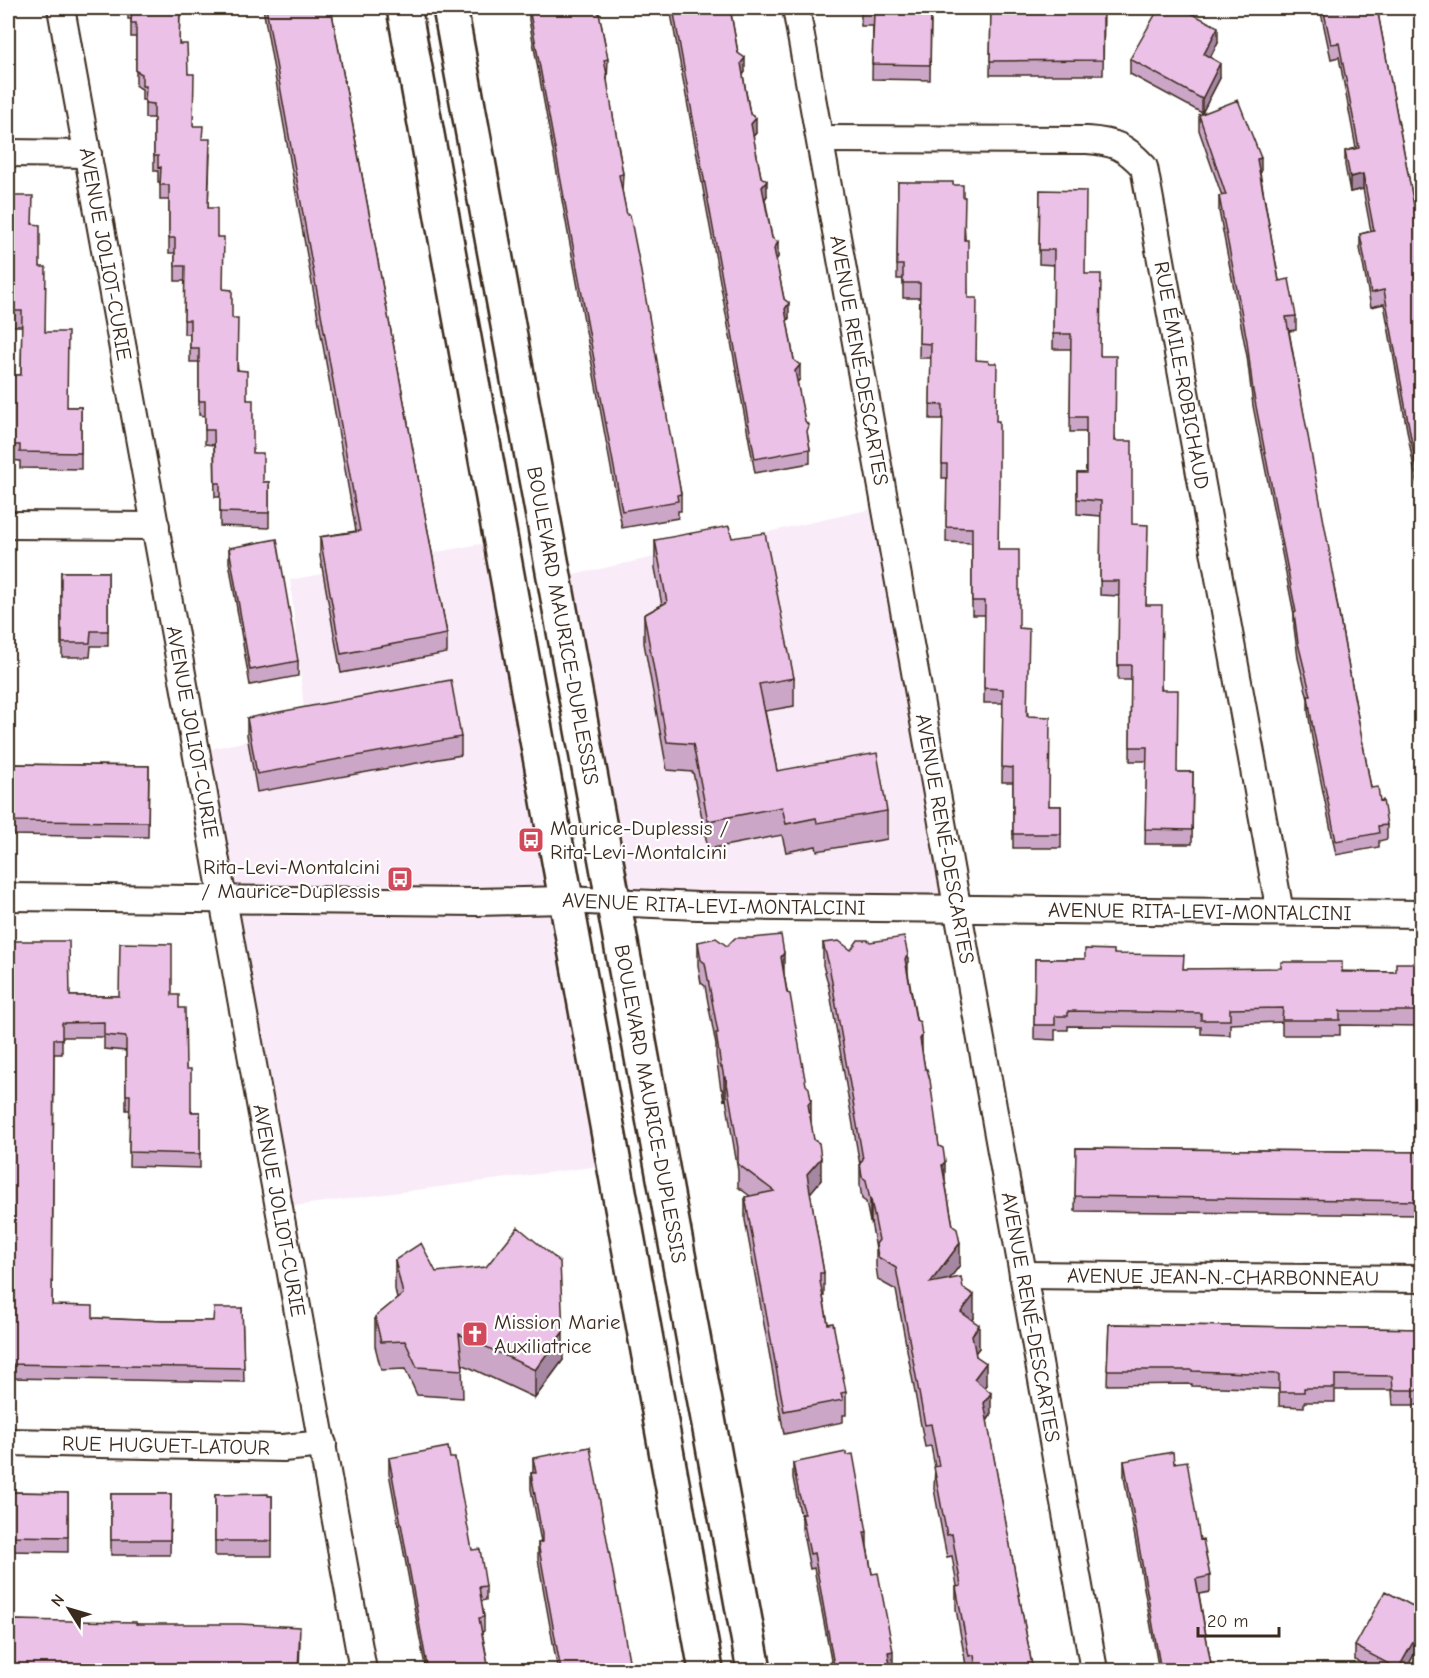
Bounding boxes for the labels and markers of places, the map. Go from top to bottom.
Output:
place label: Maurice-Duplessis / Rita-Levi-Montalcini [550,816,729,864]
bus stop icon: Maurice-Duplessis / Rita-Levi-Montalcini [516,825,546,855]
place label: Rita-Levi-Montalcini / Maurice-Duplessis [201,855,380,903]
bus stop icon: Rita-Levi-Montalcini / Maurice-Duplessis [385,864,415,894]
place label: Mission Marie Auxiliatrice [494,1310,620,1358]
church icon: Mission Marie Auxiliatrice [460,1319,490,1349]

